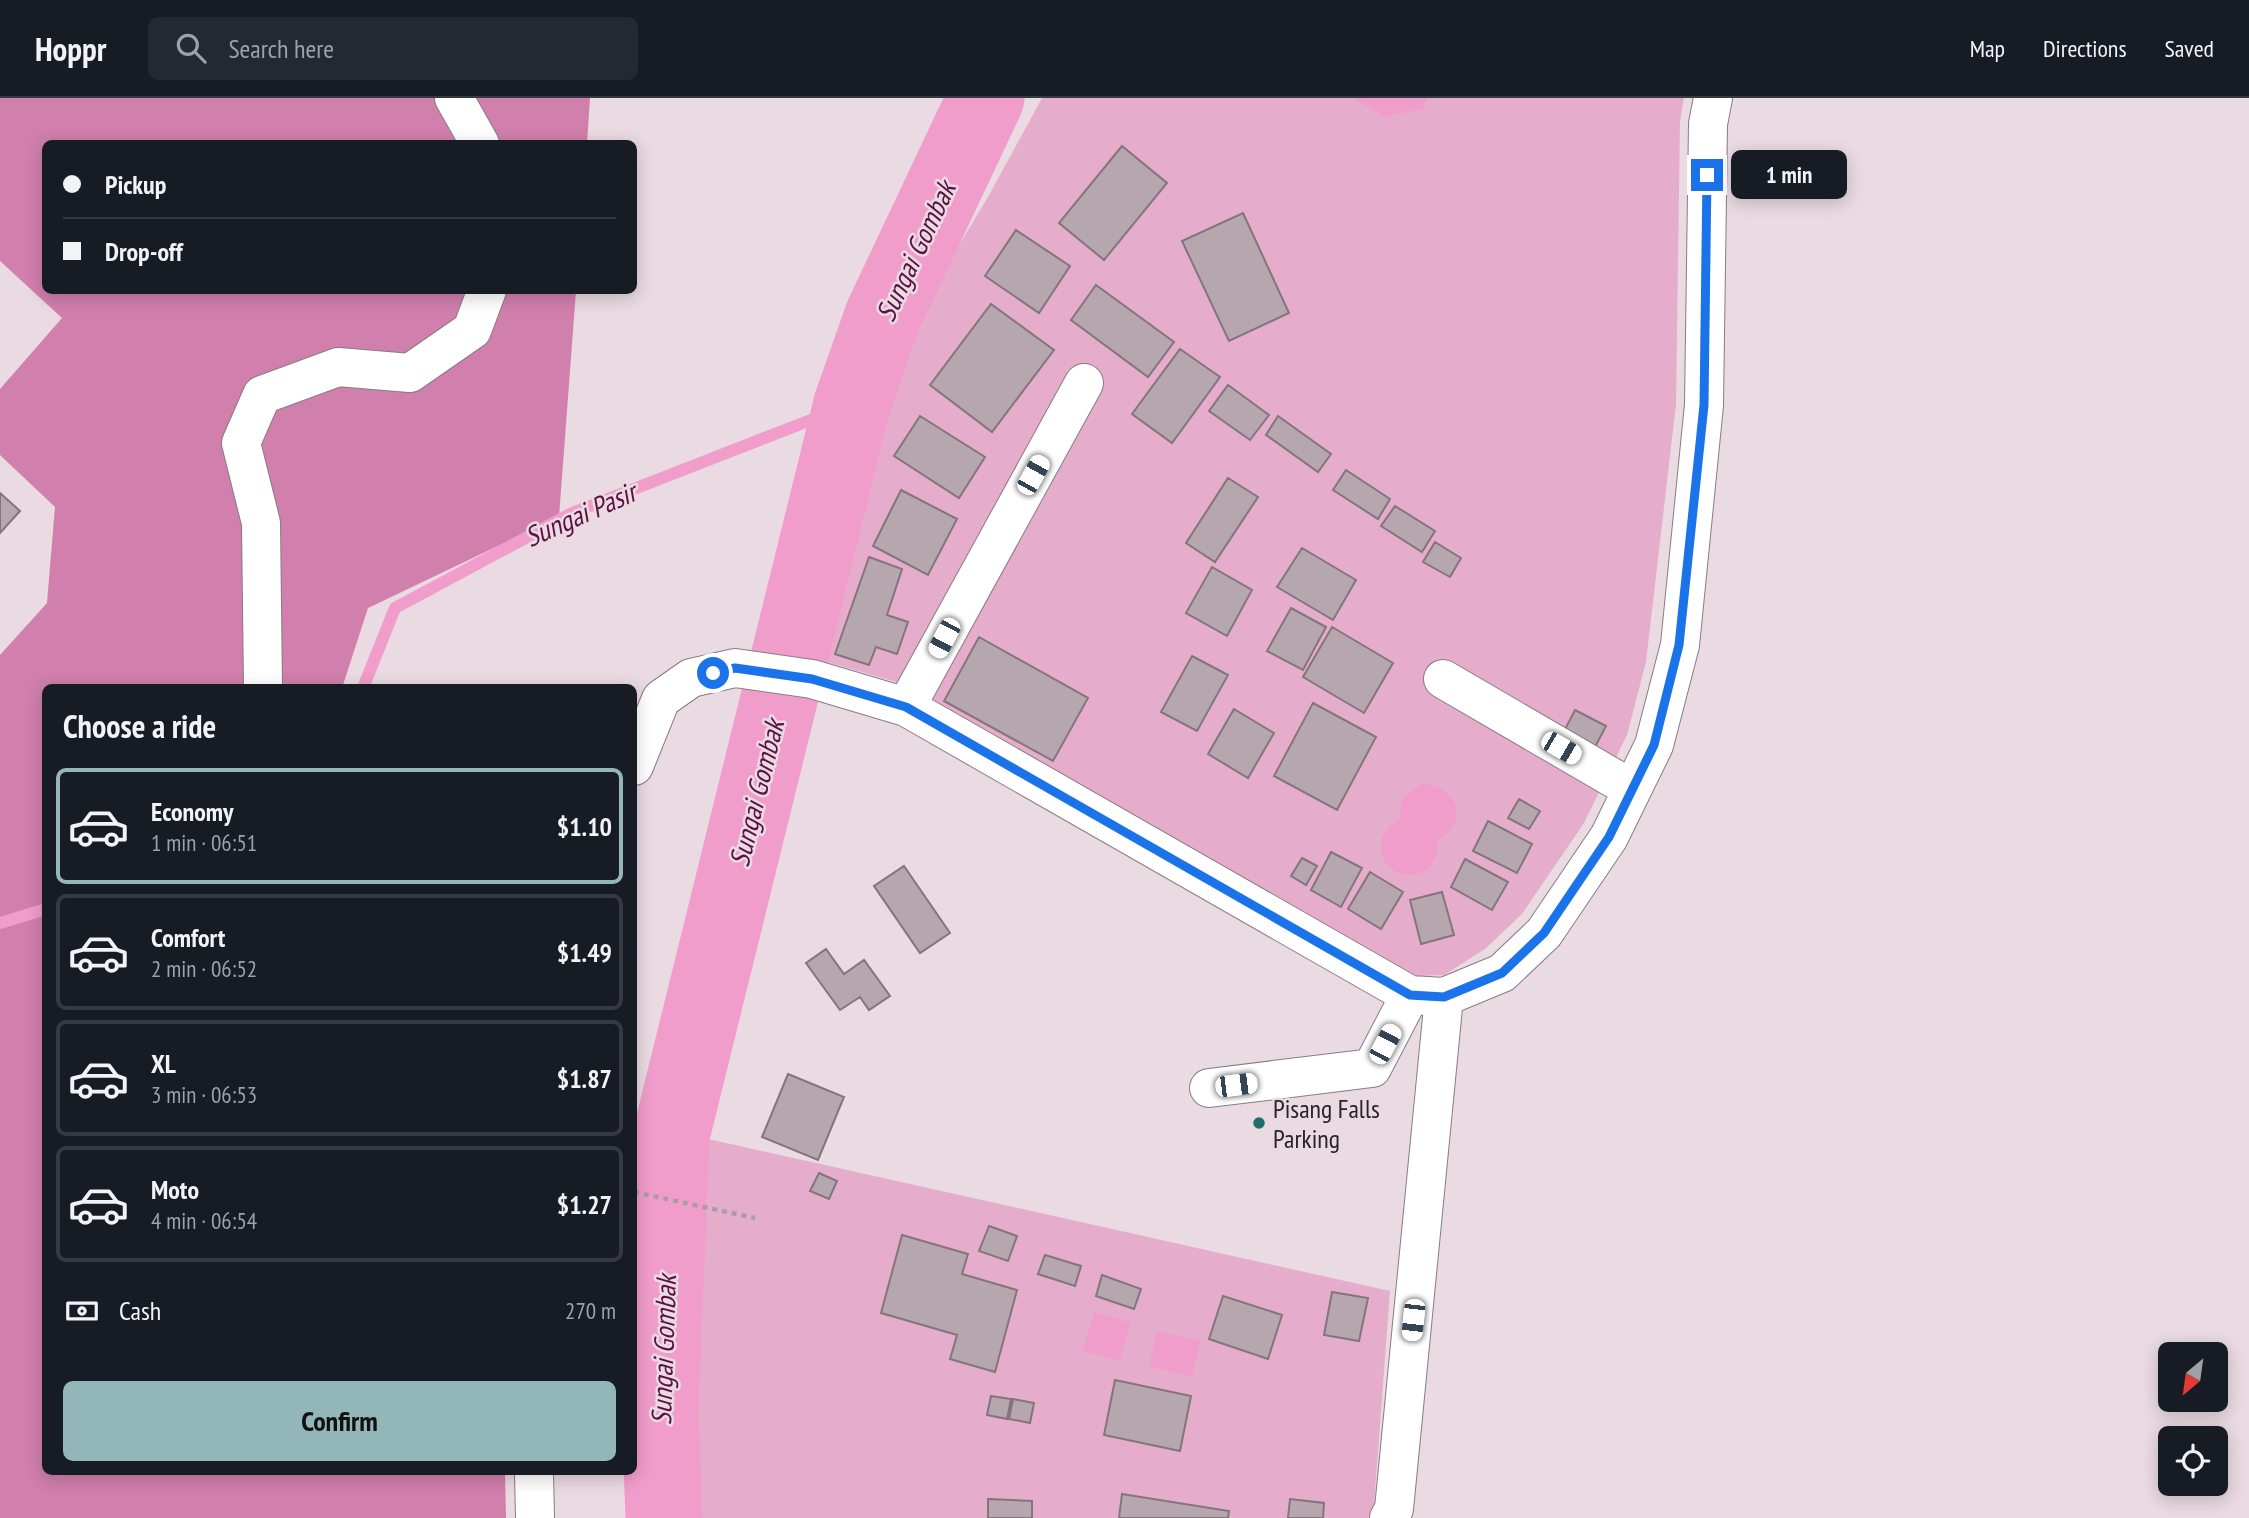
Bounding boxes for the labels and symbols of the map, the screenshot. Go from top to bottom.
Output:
callout: 1 min [1732,150,1847,200]
route end [1691,159,1723,191]
water label: Sungai Gombak [867,172,965,327]
car [1014,452,1053,498]
water label: Sungai Pasir [519,471,645,555]
car [925,615,964,661]
route start [697,657,729,689]
water label: Sungai Gombak [720,713,793,870]
car [1538,728,1585,768]
car [1366,1021,1405,1067]
car [1214,1072,1259,1098]
place label: Pisang Falls Parking [1273,1092,1380,1155]
marker: Pisang Falls Parking [1251,1115,1267,1131]
water label: Sungai Gombak [642,1271,684,1426]
car [1401,1298,1426,1342]
north arrow [2158,1342,2228,1412]

